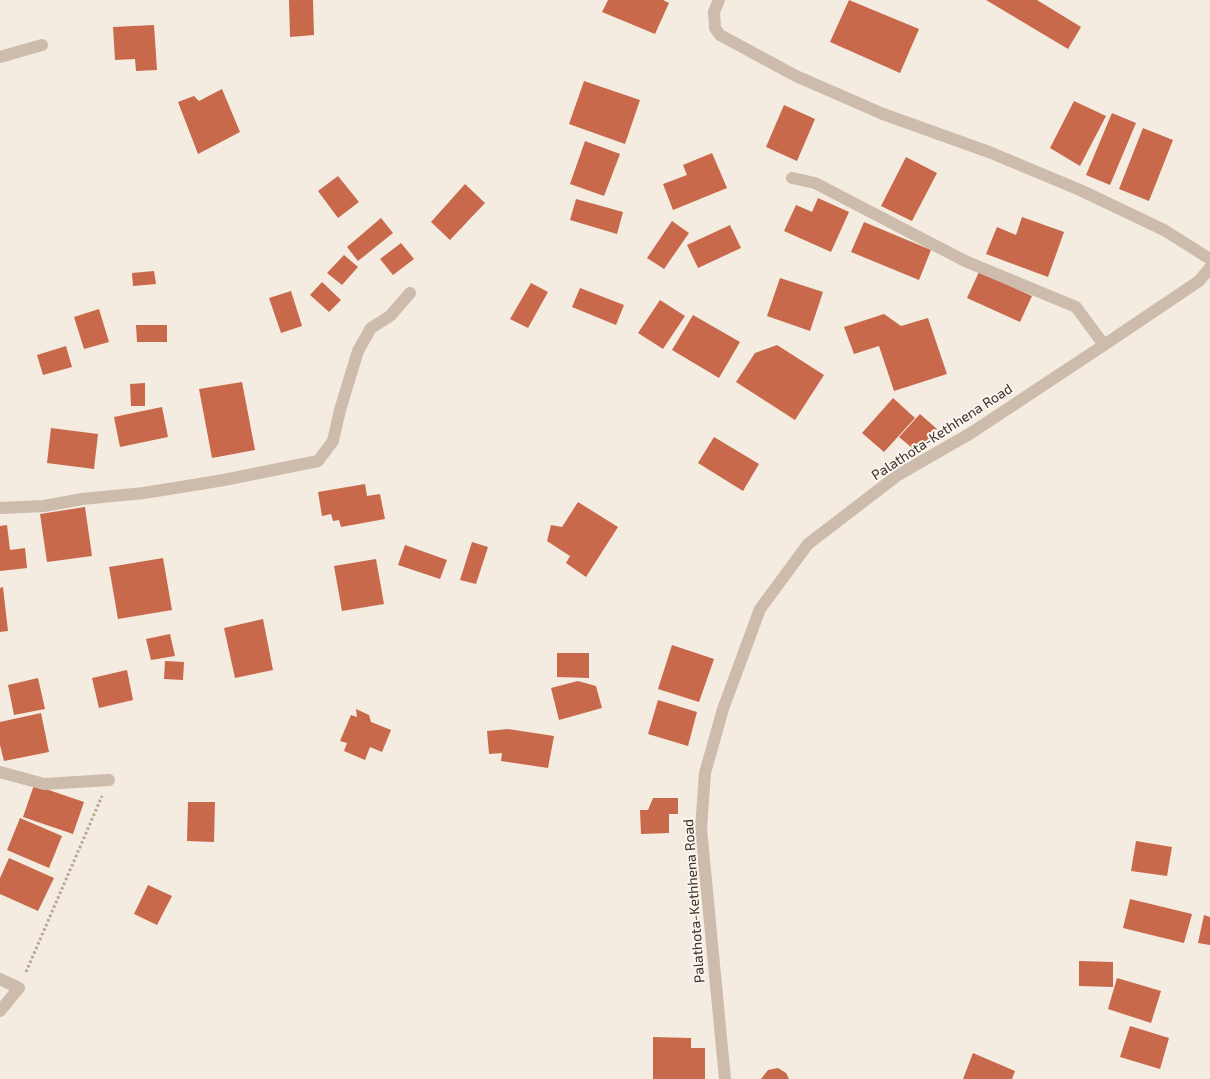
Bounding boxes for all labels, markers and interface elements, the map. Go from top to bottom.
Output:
street label: Palathota-Kethhena Road [869,380,1015,484]
street label: Palathota-Kethhena Road [680,818,708,984]

